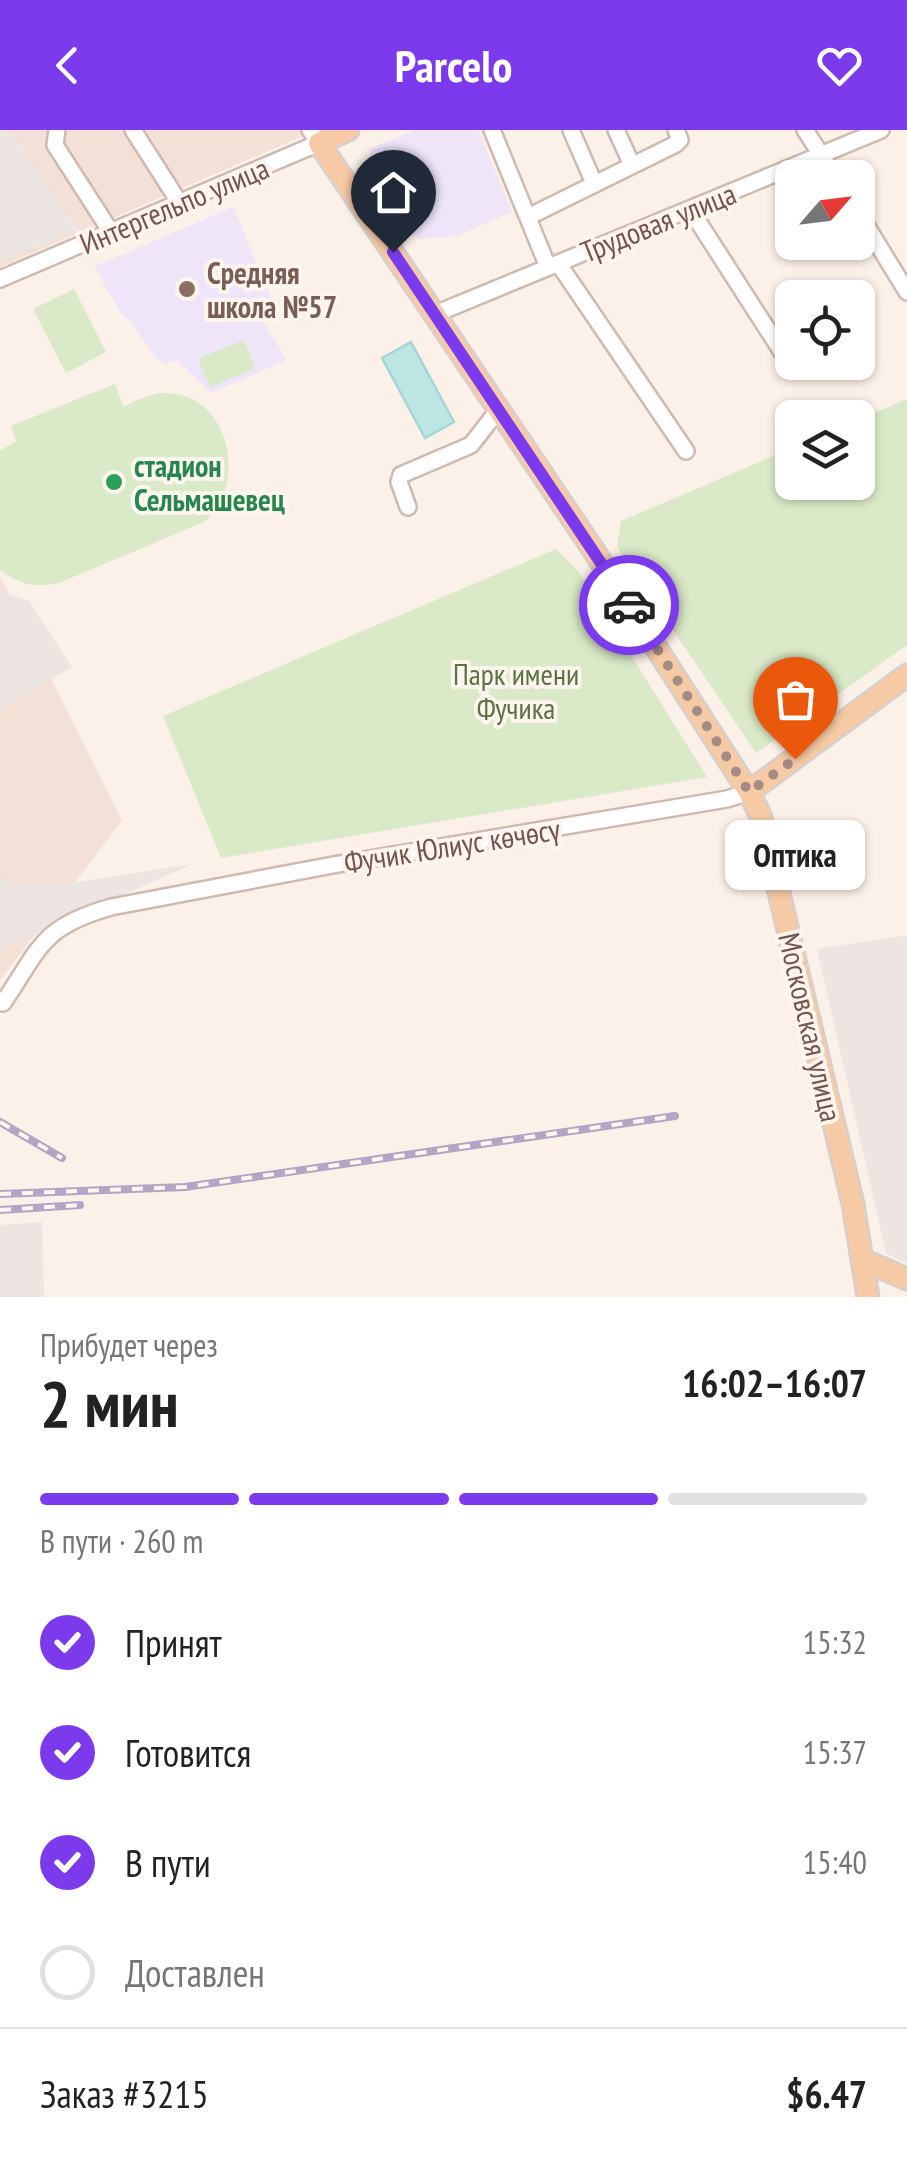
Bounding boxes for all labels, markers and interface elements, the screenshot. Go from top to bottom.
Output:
text: Parcelo [395,36,512,94]
icon: back [40,38,95,93]
icon: heart [812,38,867,93]
street label: Интергельпо улица [74,148,274,262]
pin [351,150,436,253]
north arrow [775,160,875,260]
map controls [775,160,875,500]
icon: home [366,165,421,220]
street label: Трудовая улица [575,173,741,271]
place label: Средняя школа №57 [207,253,337,326]
marker: Средняя школа №57 [176,278,198,300]
button: locate [775,280,875,380]
button: layers [775,400,875,500]
place label: стадион Сельмашевец [134,446,285,519]
marker: стадион Сельмашевец [103,471,125,493]
courier [579,555,679,655]
icon: car [602,578,657,633]
park label: Парк имени Фучика [453,654,579,727]
pin [753,657,838,760]
icon: bag [768,672,823,727]
street label: Фучик Юлиус көчөсү [341,809,563,881]
callout: Оптика [725,819,865,889]
text: Оптика [753,834,837,876]
street label: Московская улица [770,929,852,1125]
text: Прибудет через [40,1324,218,1366]
text: 16:02–16:07 [682,1358,867,1407]
text: 2 мин [40,1361,179,1445]
text: В пути · 260 m [40,1520,203,1562]
icon: check [40,1615,95,1670]
text: Принят [125,1618,222,1667]
text: 15:32 [803,1621,867,1663]
icon: check [40,1725,95,1780]
text: Готовится [125,1728,251,1777]
text: 15:37 [803,1731,867,1773]
icon: check [40,1835,95,1890]
text: В пути [125,1838,211,1887]
text: 15:40 [803,1841,867,1883]
text: Доставлен [125,1948,265,1997]
text: Заказ #3215 [40,2069,209,2118]
text: $6.47 [786,2069,867,2118]

